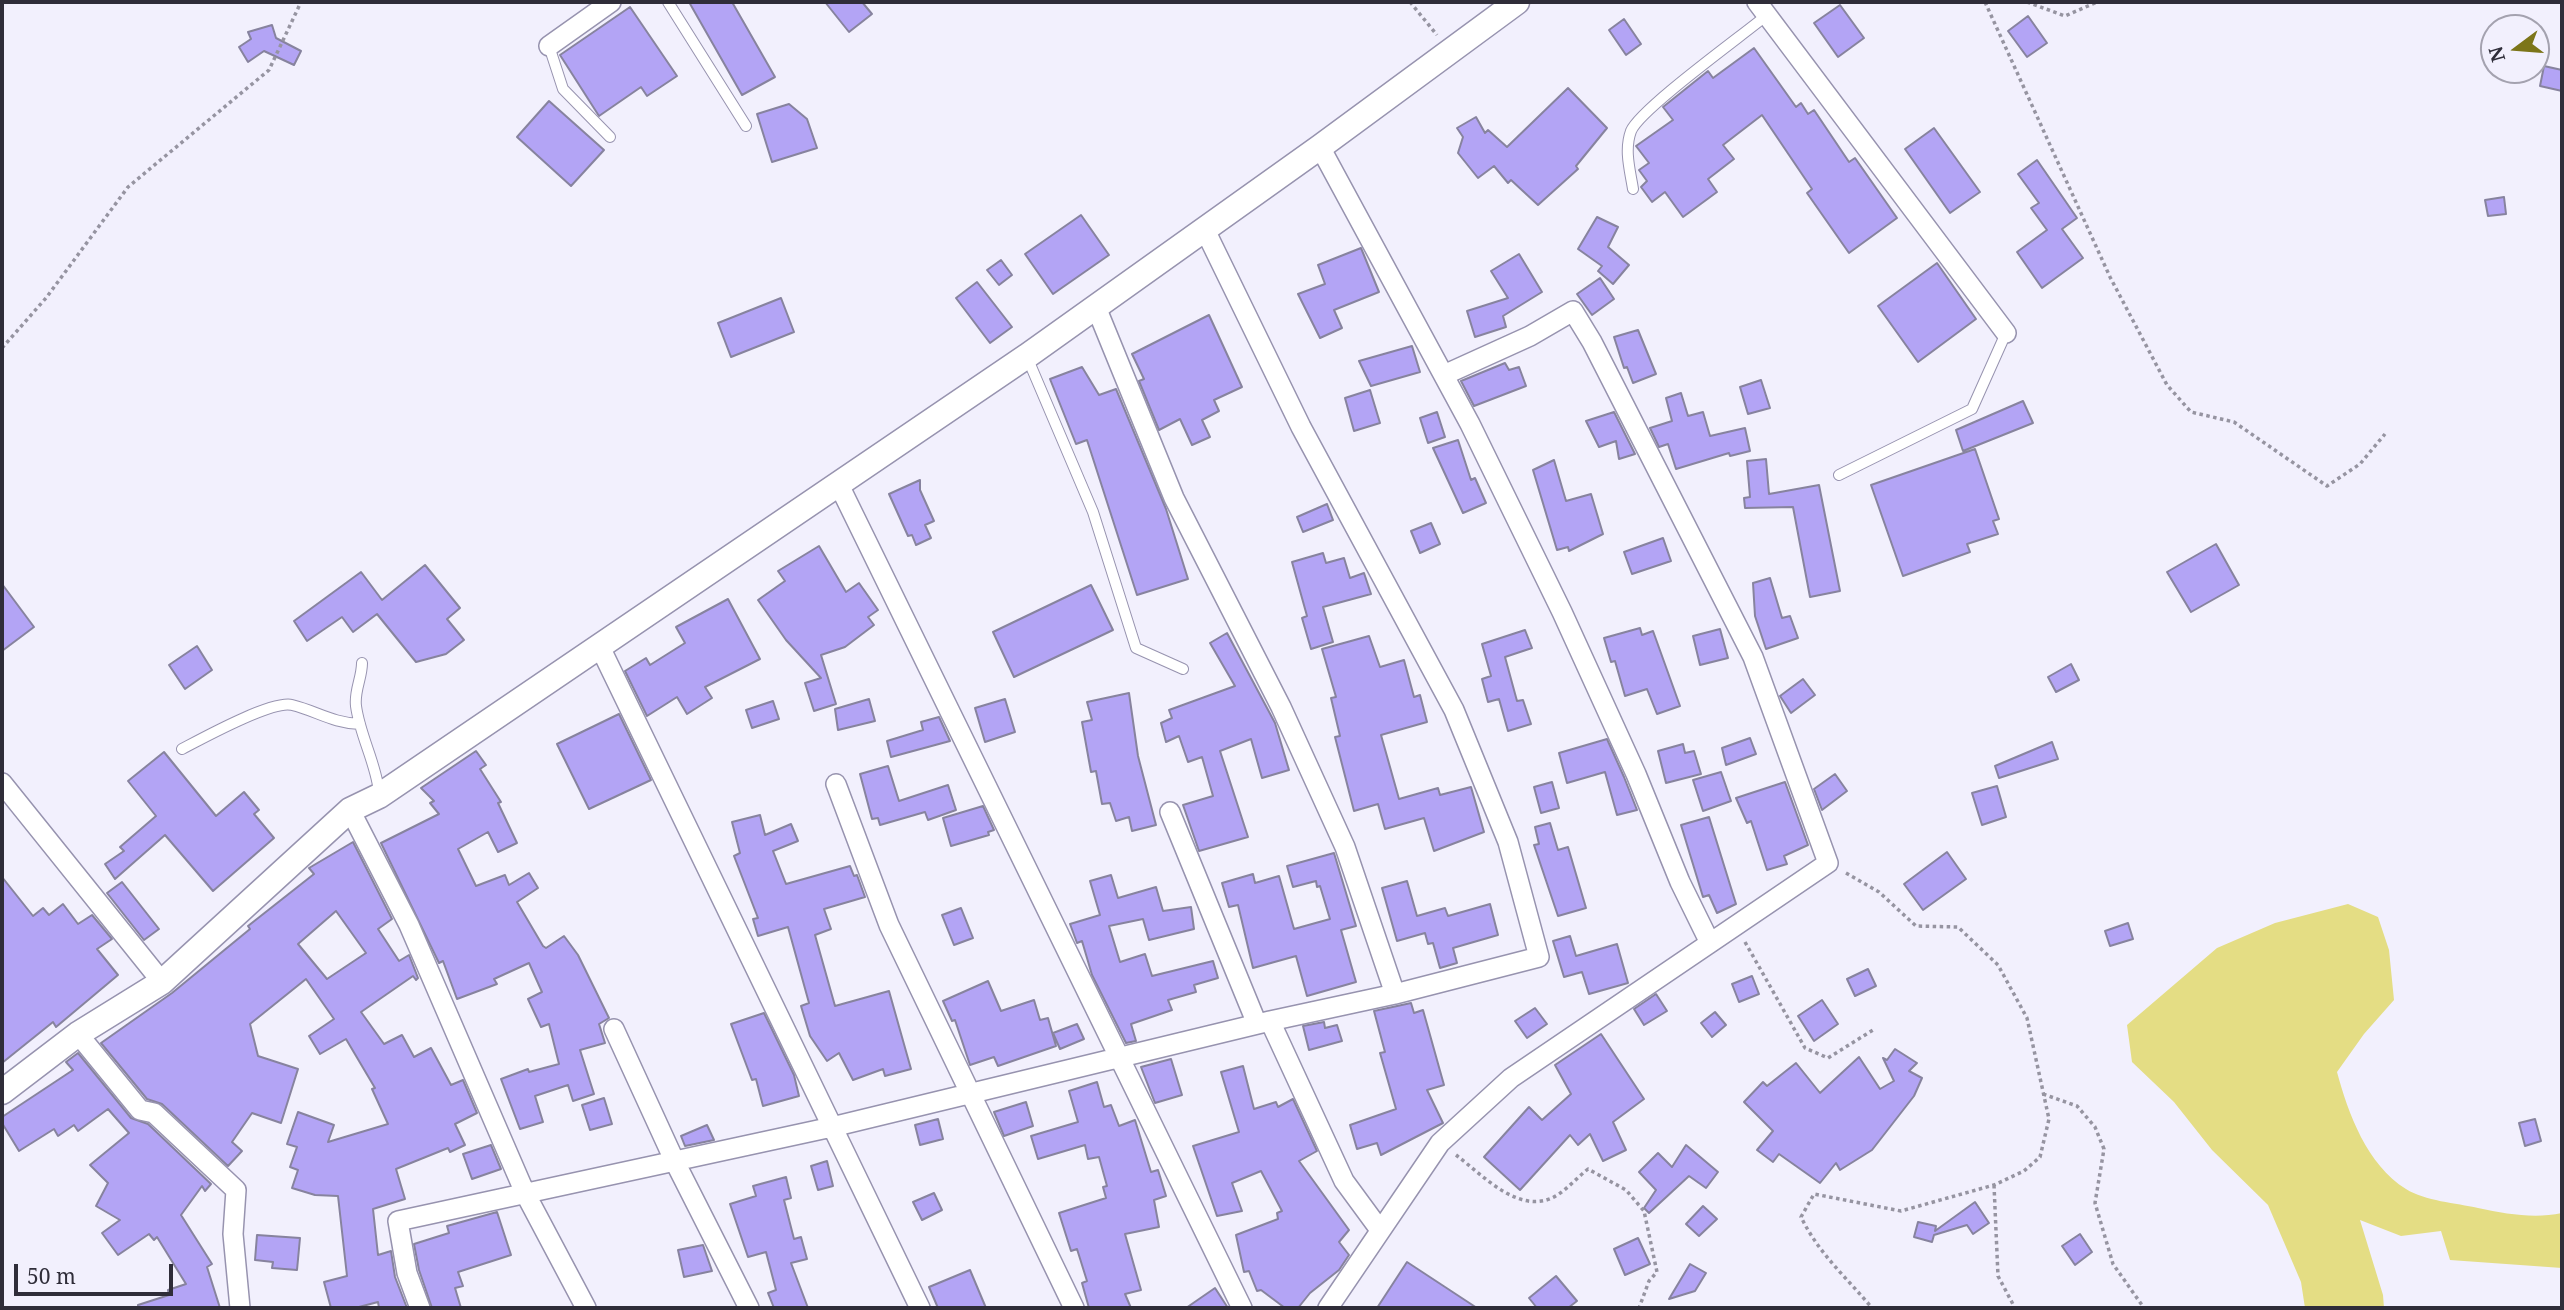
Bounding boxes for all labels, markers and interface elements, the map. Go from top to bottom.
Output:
north arrow [2480,14,2550,84]
text: N [2482,43,2511,65]
scale bar [18,1250,177,1294]
text: 50 m [27,1262,76,1290]

